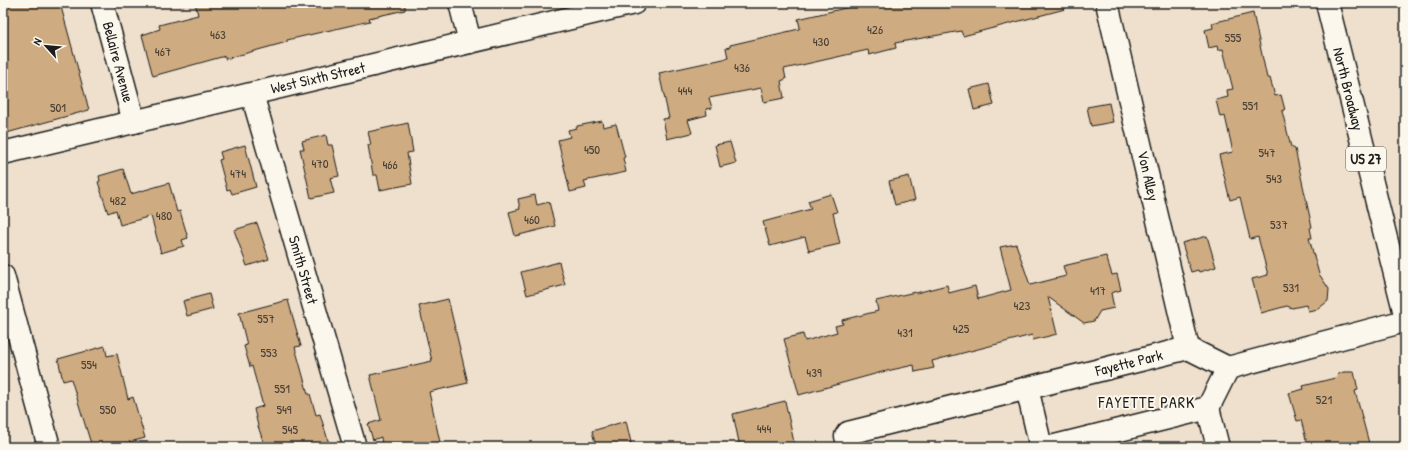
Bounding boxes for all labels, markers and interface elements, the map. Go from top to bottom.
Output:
street label: Bellaire Avenue [98,19,139,104]
house number: 426 [867,20,883,38]
house number: 463 [210,25,226,43]
north arrow [26,26,66,66]
house number: 555 [1225,28,1242,46]
house number: 430 [813,32,829,50]
text: N [30,36,45,47]
house number: 467 [155,42,171,60]
street label: North Broadway [1328,45,1369,133]
street label: West Sixth Street [269,56,368,99]
house number: 436 [734,58,750,76]
house number: 444 [678,81,692,99]
house number: 551 [1242,96,1258,114]
house number: 501 [50,98,66,116]
house number: 450 [584,140,600,158]
house number: 547 [1259,143,1275,161]
road number: US 27 [1346,147,1386,171]
street label: Von Alley [1133,149,1164,203]
house number: 470 [311,154,329,172]
house number: 466 [382,155,398,173]
house number: 474 [230,164,246,182]
house number: 543 [1266,169,1282,187]
house number: 482 [110,191,126,209]
house number: 480 [156,206,172,224]
house number: 460 [524,210,540,228]
house number: 537 [1270,215,1288,233]
street label: Smith Street [284,233,323,307]
house number: 531 [1283,278,1299,296]
house number: 417 [1090,281,1106,299]
house number: 423 [1014,296,1031,314]
house number: 557 [257,309,275,327]
house number: 425 [953,319,970,337]
house number: 431 [897,323,913,341]
house number: 553 [261,343,278,361]
street label: Fayette Park [1092,344,1165,381]
house number: 554 [81,355,97,373]
house number: 439 [806,363,822,381]
house number: 551 [274,379,290,397]
house number: 521 [1316,390,1332,408]
district label: FAYETTE PARK [1098,391,1195,413]
house number: 550 [100,400,117,418]
house number: 549 [276,400,292,418]
house number: 444 [757,419,771,437]
house number: 545 [282,420,298,438]

